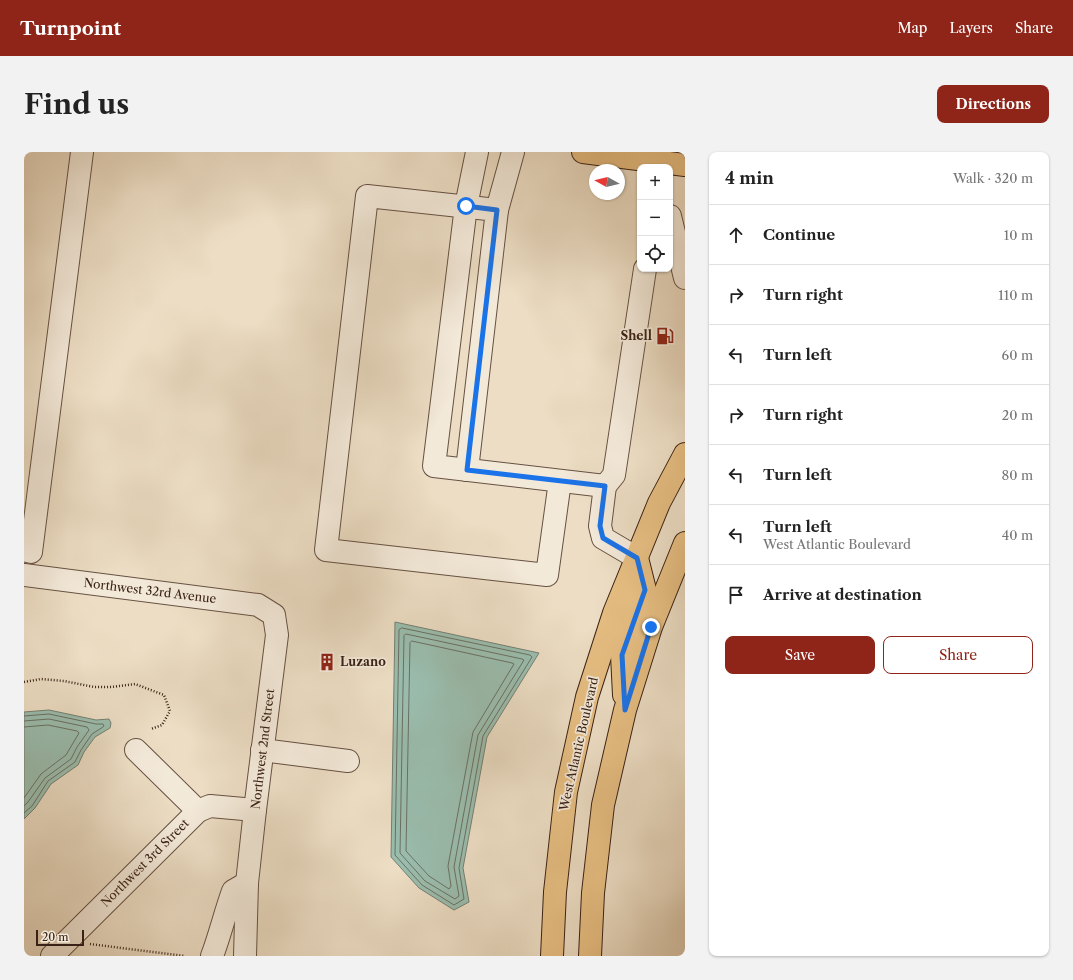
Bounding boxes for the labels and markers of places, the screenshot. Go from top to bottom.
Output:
fuel station icon: Shell [655,326,675,346]
place label: Shell [620,328,652,343]
building icon: Luzano [317,652,337,672]
place label: Luzano [340,654,386,669]

